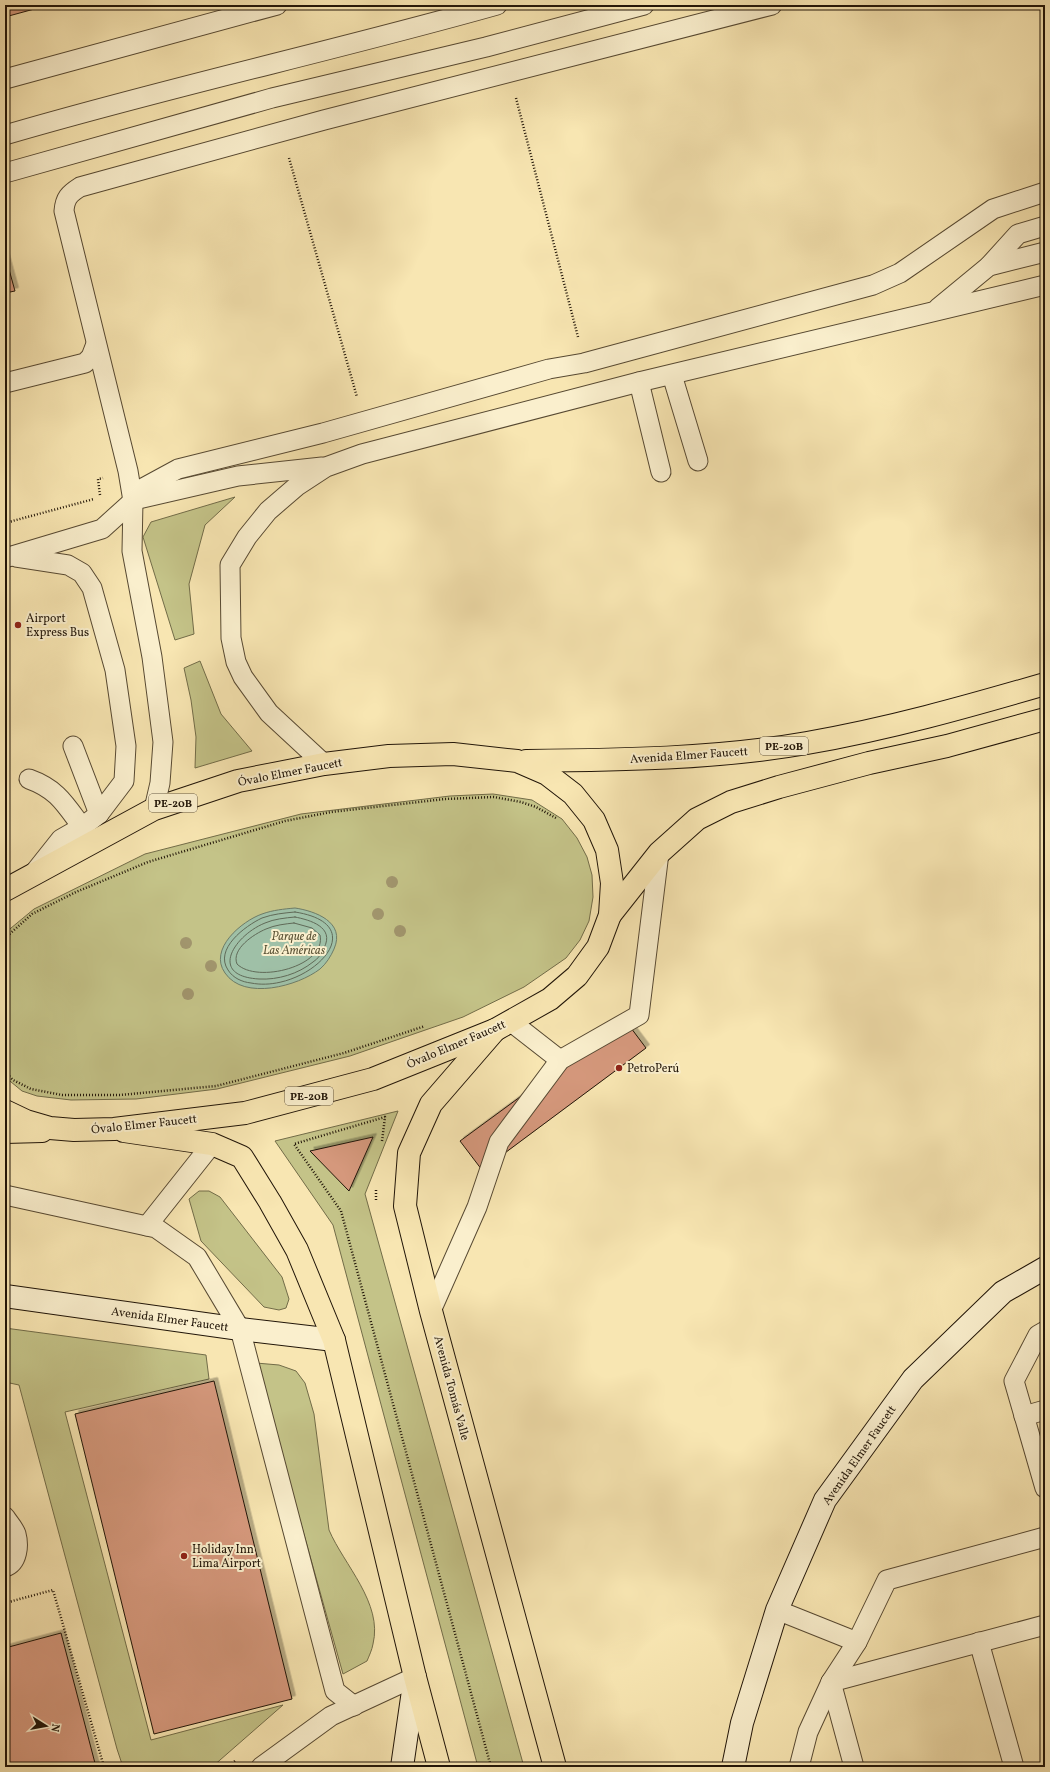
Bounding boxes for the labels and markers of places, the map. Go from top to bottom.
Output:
place label: Airport Express Bus [26,611,89,641]
marker: Airport Express Bus [13,620,23,630]
place label: PetroPerú [627,1061,679,1077]
marker: PetroPerú [614,1063,624,1073]
place label: Holiday Inn Lima Airport [192,1542,261,1572]
marker: Holiday Inn Lima Airport [179,1551,189,1561]

